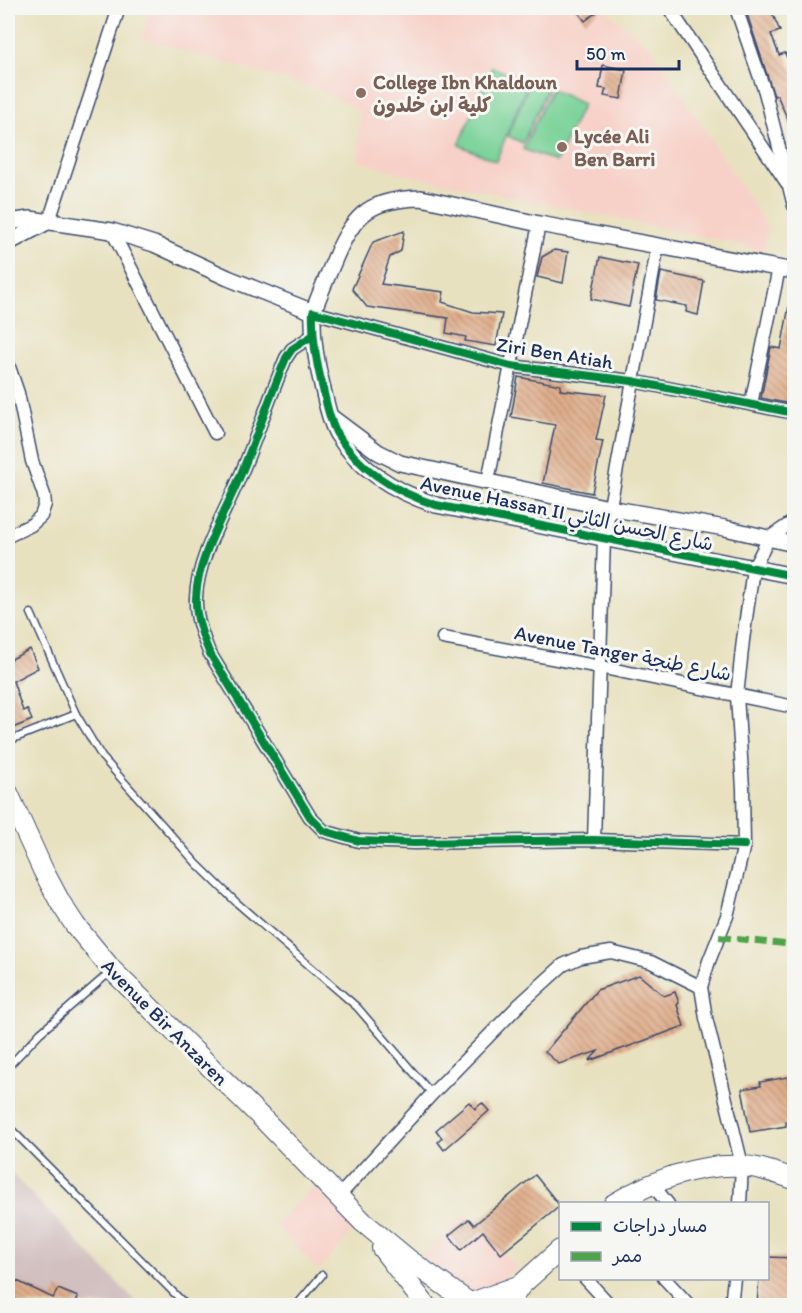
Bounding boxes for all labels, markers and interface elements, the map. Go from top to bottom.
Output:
scale bar [577,33,679,71]
text: 50 m [586,43,626,65]
place label: College Ibn Khaldoun كلية ابن خلدون [373,70,558,118]
marker: College Ibn Khaldoun كلية ابن خلدون [354,86,368,100]
place label: Lycée Ali Ben Barri [574,124,655,171]
marker: Lycée Ali Ben Barri [555,140,569,154]
street label: Ziri Ben Atiah [495,332,615,374]
street label: Avenue Hassan II شارع الحسن الثاني [417,470,716,562]
street label: Avenue Tanger شارع طنجة [512,620,733,688]
street label: Avenue Bir Anzaren [97,954,233,1090]
legend [559,1202,769,1280]
text: مسار دراجات [613,1215,707,1237]
text: ممر [611,1245,642,1267]

